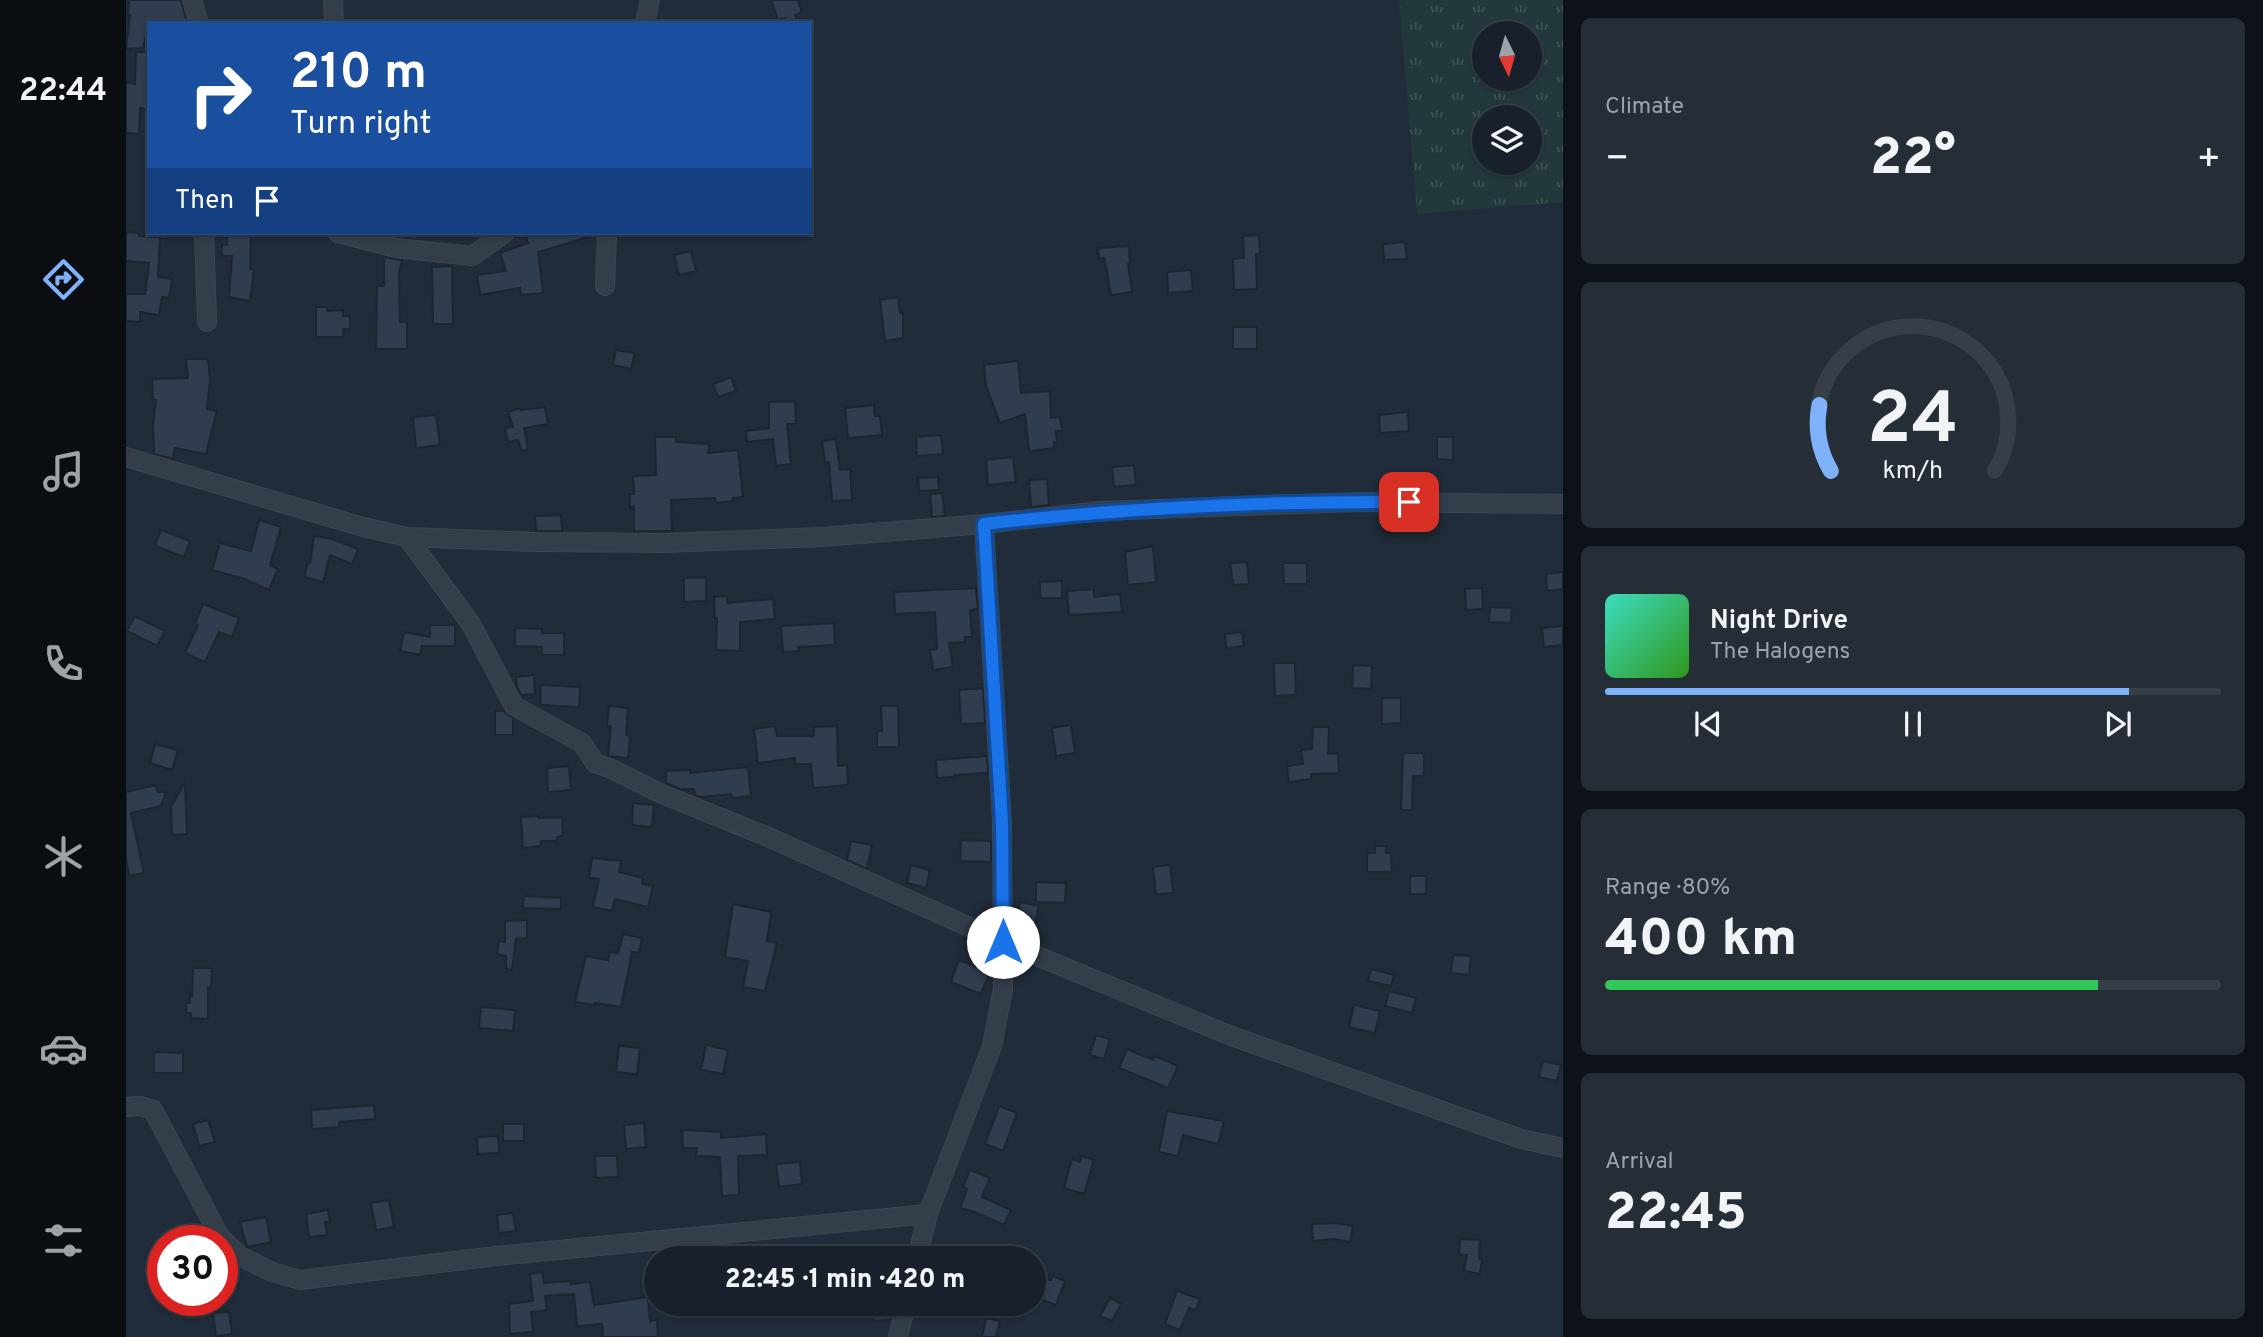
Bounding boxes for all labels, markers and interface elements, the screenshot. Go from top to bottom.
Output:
north arrow [1472,21,1542,91]
map controls [1472,21,1542,175]
text: 210 m [290,44,427,106]
icon: right [175,49,266,140]
text: 22:44 [19,72,107,112]
text: Climate [1605,93,1684,122]
text: Turn right [290,105,432,145]
button: layers [1472,105,1542,175]
text: 22° [1870,127,1956,193]
text: − [1605,136,1630,185]
text: + [2196,136,2221,185]
icon: arrive [248,182,286,220]
text: Then [175,185,234,218]
icon: directions [39,255,88,304]
text: 24 [1867,377,1959,469]
icon: music [39,447,88,496]
text: km/h [1883,455,1943,487]
pin [1379,472,1439,532]
icon: arrive [1390,483,1428,521]
text: Night Drive [1710,605,1848,638]
text: The Halogens [1710,638,1850,667]
icon: phone [39,639,88,688]
icon: previous [1689,705,1727,743]
icon: pause [1894,705,1932,743]
icon: next [2099,705,2137,743]
icon: climate [39,832,88,881]
text: Range · 80% [1605,874,1730,903]
position arrow [966,905,1040,979]
text: 400 km [1605,908,1797,974]
icon: car [39,1024,88,1073]
text: Arrival [1605,1148,1674,1177]
text: 22:45 [1605,1182,1747,1248]
icon: filters [39,1216,88,1265]
speed limit sign: 30 [147,1225,238,1316]
text: 22:45 · 1 min · 420 m [725,1264,965,1297]

